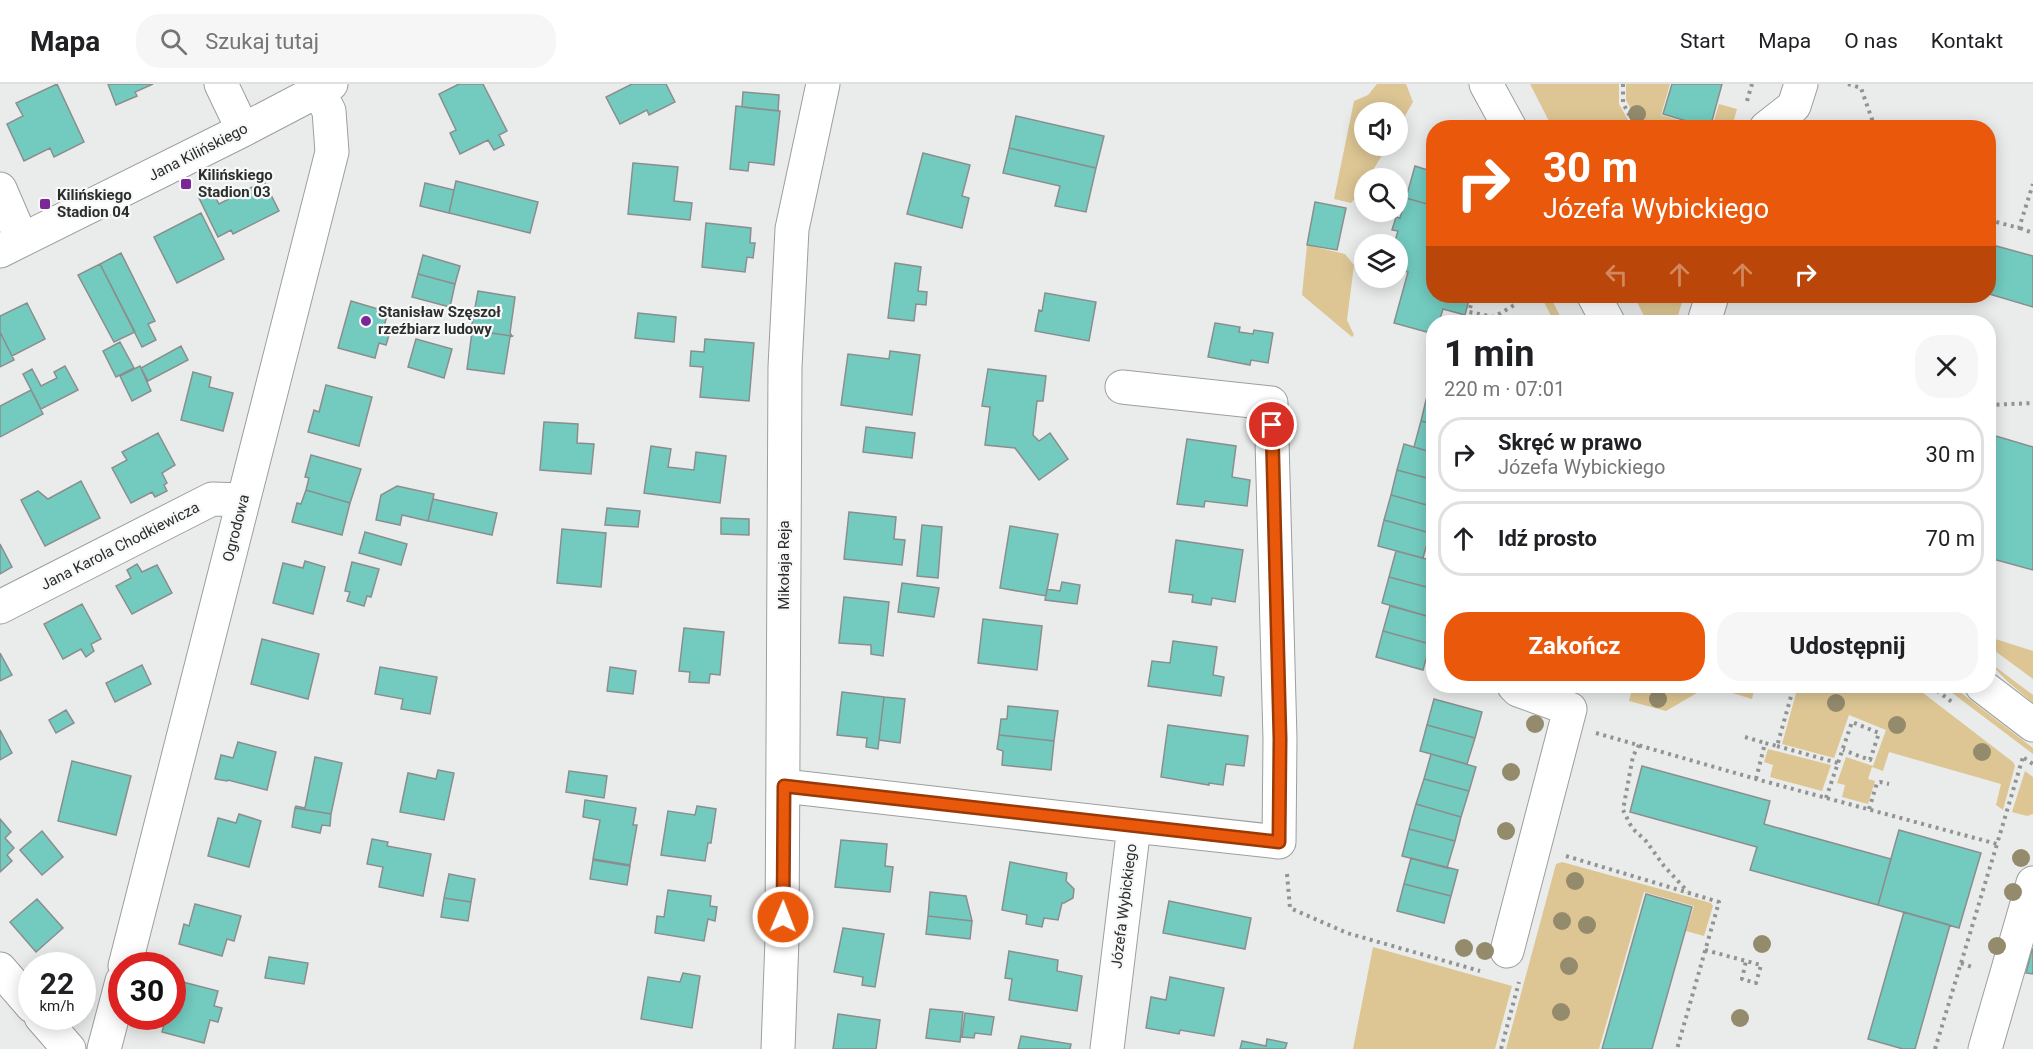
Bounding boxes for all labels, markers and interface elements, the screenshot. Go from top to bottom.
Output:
search box [136,14,556,68]
text: Mapa [30,25,100,58]
icon: search [157,25,190,58]
text: Szukaj tutaj [205,29,319,54]
text: Start [1680,29,1725,53]
text: Mapa [1758,29,1811,53]
text: O nas [1844,29,1898,53]
text: Kontakt [1931,29,2003,53]
map controls [1354,102,1408,288]
button: sound [1354,102,1408,156]
street label: Jana Kilińskiego [145,119,251,185]
text: 30 m [1543,143,1638,192]
icon: right [1444,144,1522,222]
place label: Kilińskiego Stadion 03 [198,166,273,201]
button: search [1354,168,1408,222]
marker: Kilińskiego Stadion 03 [179,177,193,191]
place label: Kilińskiego Stadion 04 [57,186,132,221]
text: Józefa Wybickiego [1543,193,1769,225]
marker: Kilińskiego Stadion 04 [38,197,52,211]
button: layers [1354,234,1408,288]
icon: left [1600,258,1633,291]
icon: ahead [1663,258,1696,291]
icon: ahead [1726,258,1759,291]
icon: right [1789,258,1822,291]
place label: Stanisław Szęszoł rzeźbiarz ludowy [378,303,501,338]
marker: Stanisław Szęszoł rzeźbiarz ludowy [359,314,373,328]
text: 1 min [1444,333,1535,375]
button: close [1915,335,1978,398]
text: 220 m · 07:01 [1444,377,1565,401]
pin [1246,399,1297,450]
icon: arrive [1255,408,1288,441]
text: Skręć w prawo [1498,430,1642,455]
icon: right [1447,438,1480,471]
text: 30 m [1926,442,1975,467]
text: Józefa Wybickiego [1498,455,1665,479]
street label: Ogrodowa [219,492,253,564]
street label: Jana Karola Chodkiewicza [38,498,202,594]
street label: Mikołaja Reja [775,520,793,610]
icon: ahead [1447,522,1480,555]
text: Idź prosto [1498,526,1597,551]
text: 70 m [1926,526,1975,551]
button: Zakończ [1444,612,1705,681]
button: Udostępnij [1717,612,1978,681]
street label: Józefa Wybickiego [1107,843,1141,969]
position arrow [751,885,815,949]
speed limit sign: 30 [108,952,186,1030]
text: 22 [40,966,74,1001]
text: km/h [39,997,75,1015]

